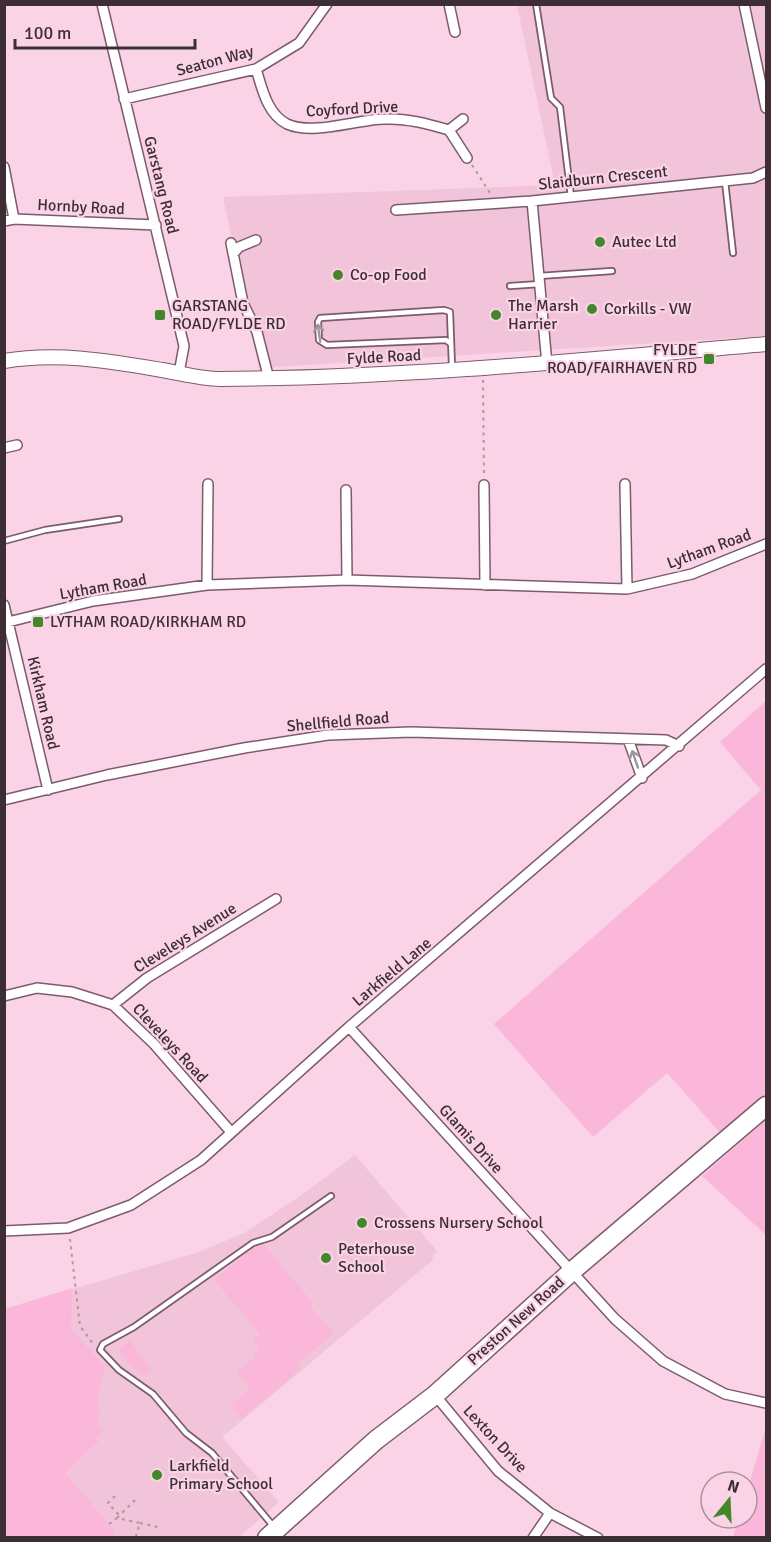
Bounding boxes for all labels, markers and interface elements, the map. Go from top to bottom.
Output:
scale bar [15,12,195,50]
text: 100 m [24,22,71,44]
street label: Seaton Way [174,41,256,81]
street label: Coyford Drive [305,97,399,121]
street label: Garstang Road [139,134,183,236]
street label: Slaidburn Crescent [537,161,669,195]
street label: Hornby Road [37,195,125,219]
place label: Autec Ltd [612,232,677,252]
marker: Autec Ltd [593,235,607,249]
place label: Co-op Food [350,265,427,285]
marker: Co-op Food [331,268,345,282]
place label: GARSTANG ROAD/FYLDE RD [172,296,286,334]
place label: The Marsh Harrier [508,296,579,334]
place label: Corkills - VW [604,299,692,319]
marker: Corkills - VW [585,302,599,316]
marker: GARSTANG ROAD/FYLDE RD [153,308,167,322]
marker: The Marsh Harrier [489,308,503,322]
one-way arrow [314,324,325,343]
place label: FYLDE ROAD/FAIRHAVEN RD [547,340,697,378]
street label: Fylde Road [346,345,422,369]
marker: FYLDE ROAD/FAIRHAVEN RD [702,352,716,366]
street label: Lytham Road [664,525,754,573]
street label: Lytham Road [58,569,148,605]
place label: LYTHAM ROAD/KIRKHAM RD [50,612,246,632]
marker: LYTHAM ROAD/KIRKHAM RD [31,615,45,629]
street label: Kirkham Road [23,654,63,752]
street label: Shellfield Road [286,708,390,736]
one-way arrow [629,750,640,769]
street label: Cleveleys Avenue [130,898,240,978]
street label: Larkfield Lane [348,933,436,1011]
street label: Cleveleys Road [128,999,212,1087]
street label: Glamis Drive [435,1100,507,1178]
place label: Crossens Nursery School [374,1213,543,1233]
marker: Crossens Nursery School [355,1216,369,1230]
place label: Peterhouse School [338,1239,415,1277]
marker: Peterhouse School [319,1251,333,1265]
street label: Preston New Road [463,1272,569,1370]
street label: Lexton Drive [459,1401,531,1477]
place label: Larkfield Primary School [169,1456,273,1494]
marker: Larkfield Primary School [150,1468,164,1482]
north arrow [699,1470,759,1530]
text: N [725,1475,742,1498]

